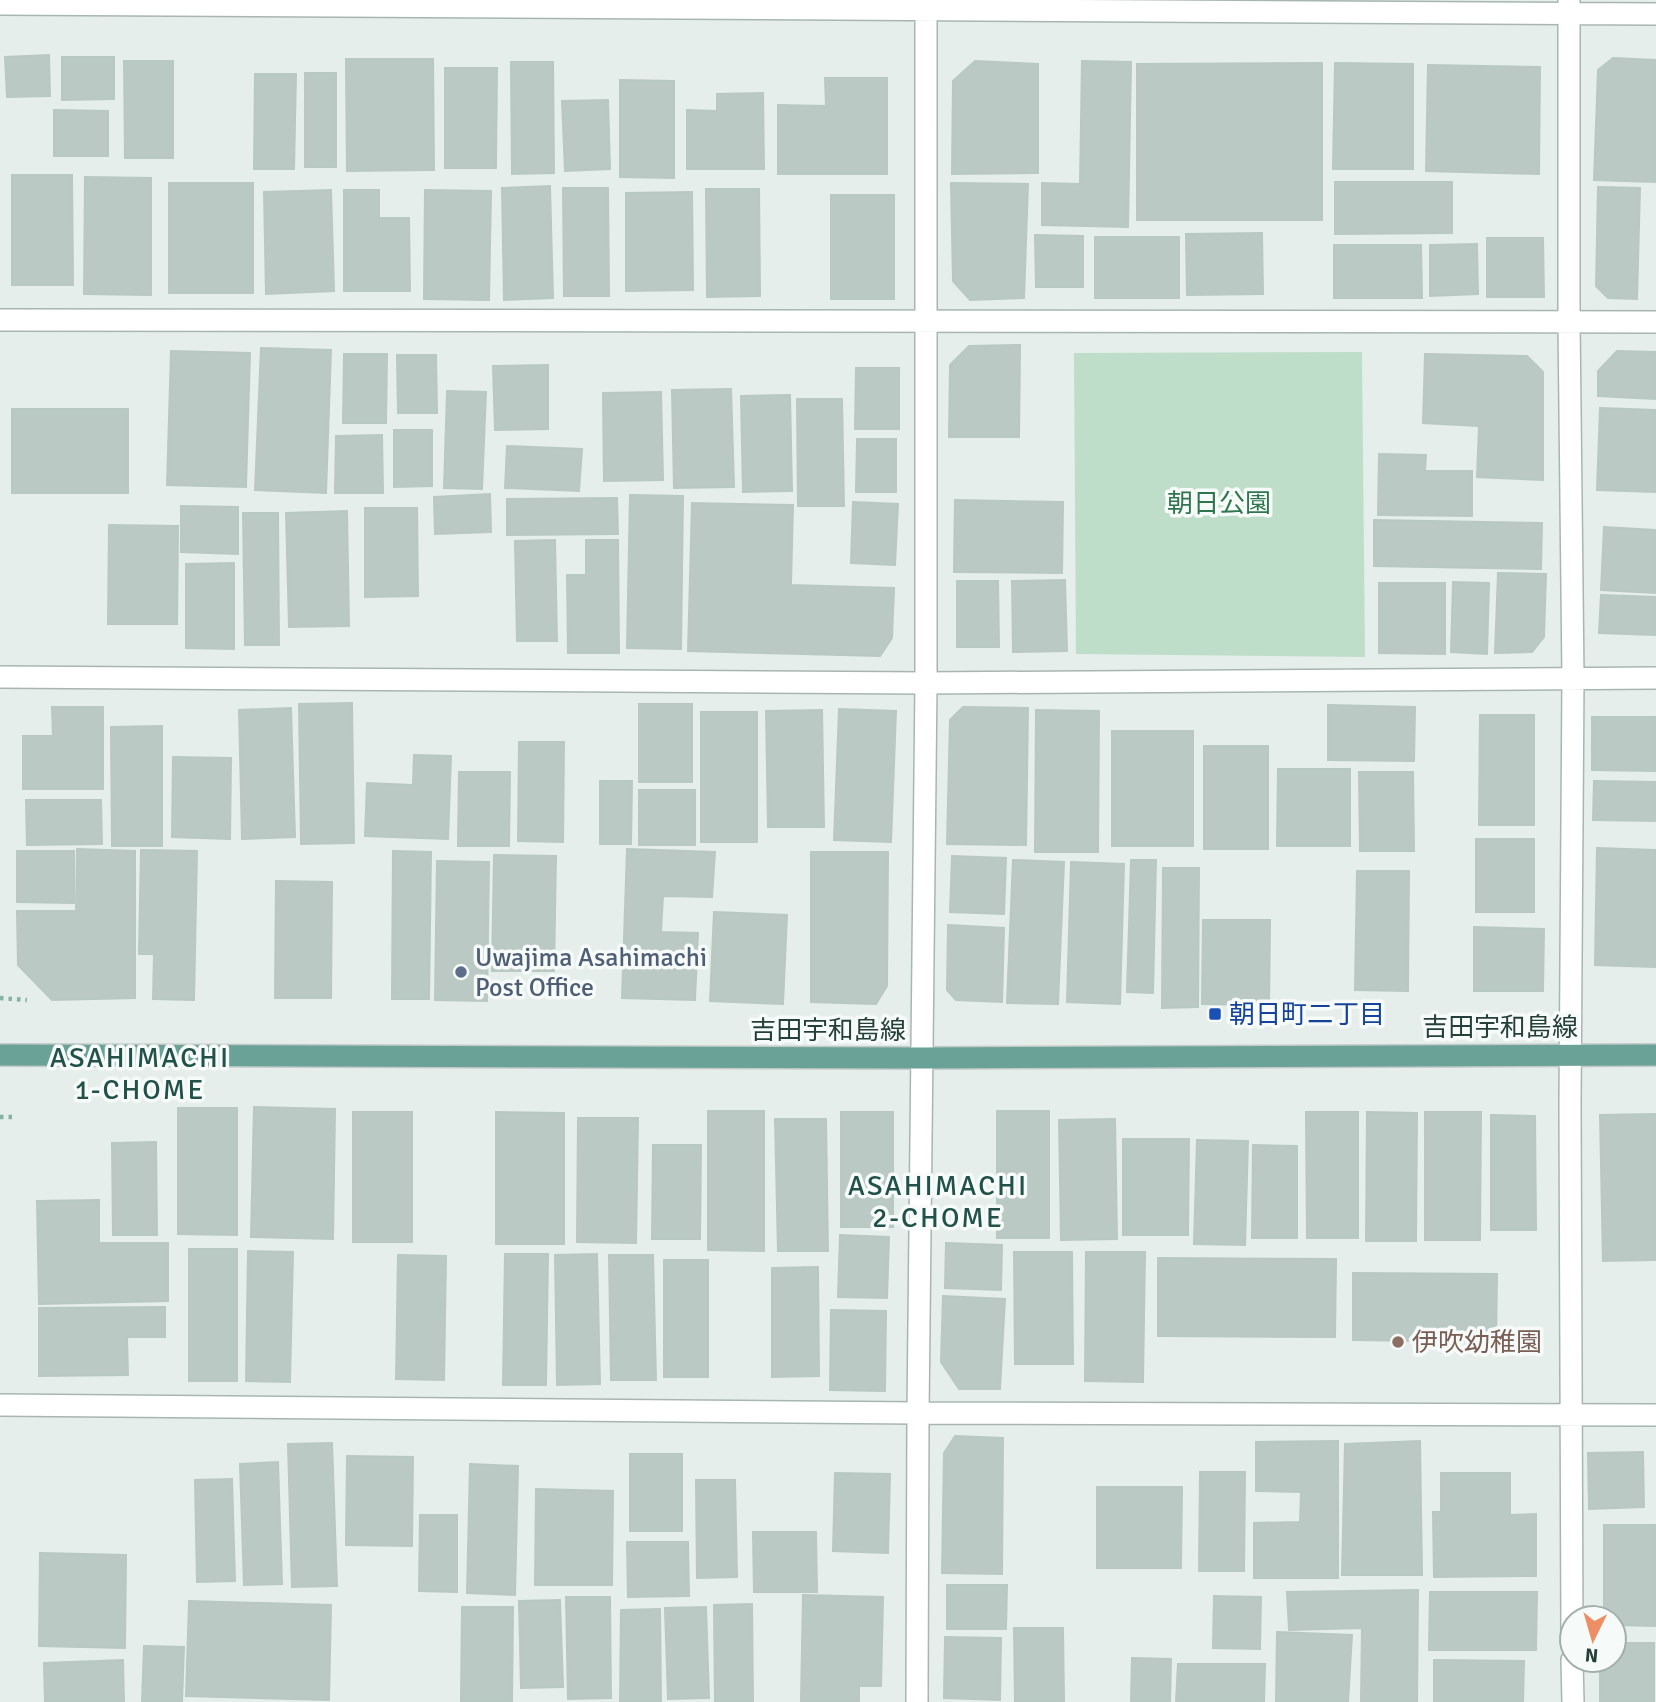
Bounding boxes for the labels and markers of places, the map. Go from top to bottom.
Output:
place label: Uwajima Asahimachi Post Office [475,942,707,1004]
marker: Uwajima Asahimachi Post Office [453,964,469,980]
place label: 朝日町二丁目 [1229,999,1385,1031]
marker: 朝日町二丁目 [1207,1006,1223,1022]
place label: 伊吹幼稚園 [1412,1327,1542,1359]
marker: 伊吹幼稚園 [1390,1334,1406,1350]

